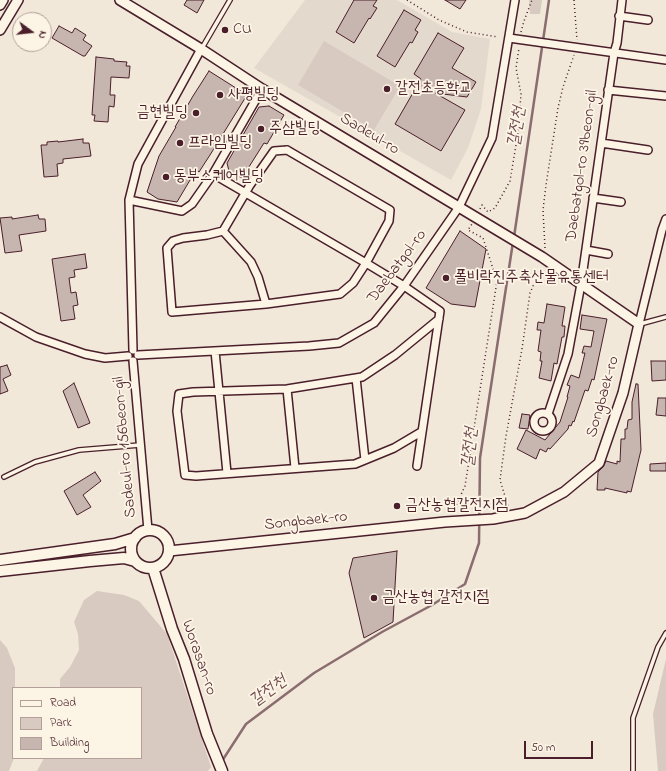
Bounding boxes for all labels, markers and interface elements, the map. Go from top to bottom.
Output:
north arrow [12,12,52,52]
place label: CU [233,20,252,40]
marker: CU [220,25,230,35]
text: N [34,29,51,41]
place label: 갈전초등학교 [395,79,472,99]
marker: 갈전초등학교 [382,84,392,94]
place label: 사평빌딩 [228,85,280,105]
street label: Daebatgol-ro 39beon-gil [563,89,603,243]
marker: 사평빌딩 [215,90,225,100]
place label: 금현빌딩 [136,103,188,123]
water label: 갈전천 [505,105,531,149]
marker: 금현빌딩 [191,108,201,118]
street label: Sadeul-ro [336,110,402,160]
place label: 주삼빌딩 [269,119,320,139]
marker: 주삼빌딩 [256,124,266,134]
place label: 프라임빌딩 [188,133,252,153]
marker: 프라임빌딩 [175,138,185,148]
place label: 동부스퀘어빌딩 [174,167,264,187]
marker: 동부스퀘어빌딩 [161,172,171,182]
street label: Daebatgol-ro [364,226,432,308]
place label: 폴비락진주축산물유통센터 [454,268,608,288]
marker: 폴비락진주축산물유통센터 [441,273,451,283]
street label: Songbaek-ro [583,354,625,440]
street label: Sadeul-ro 156beon-gil [110,375,142,519]
water label: 갈전천 [459,427,483,469]
place label: 금산농협갈전지점 [405,496,508,516]
marker: 금산농협갈전지점 [392,501,402,511]
street label: Songbaek-ro [263,508,349,536]
place label: 금산농협 갈전지점 [382,588,489,608]
marker: 금산농협 갈전지점 [369,593,379,603]
street label: Worasan-ro [176,618,220,698]
water label: 갈전천 [246,672,292,712]
legend [12,687,142,759]
text: Road [50,694,76,712]
text: Park [50,714,72,732]
scale bar [526,733,595,759]
text: Building [50,734,89,752]
text: 50 m [531,739,555,757]

